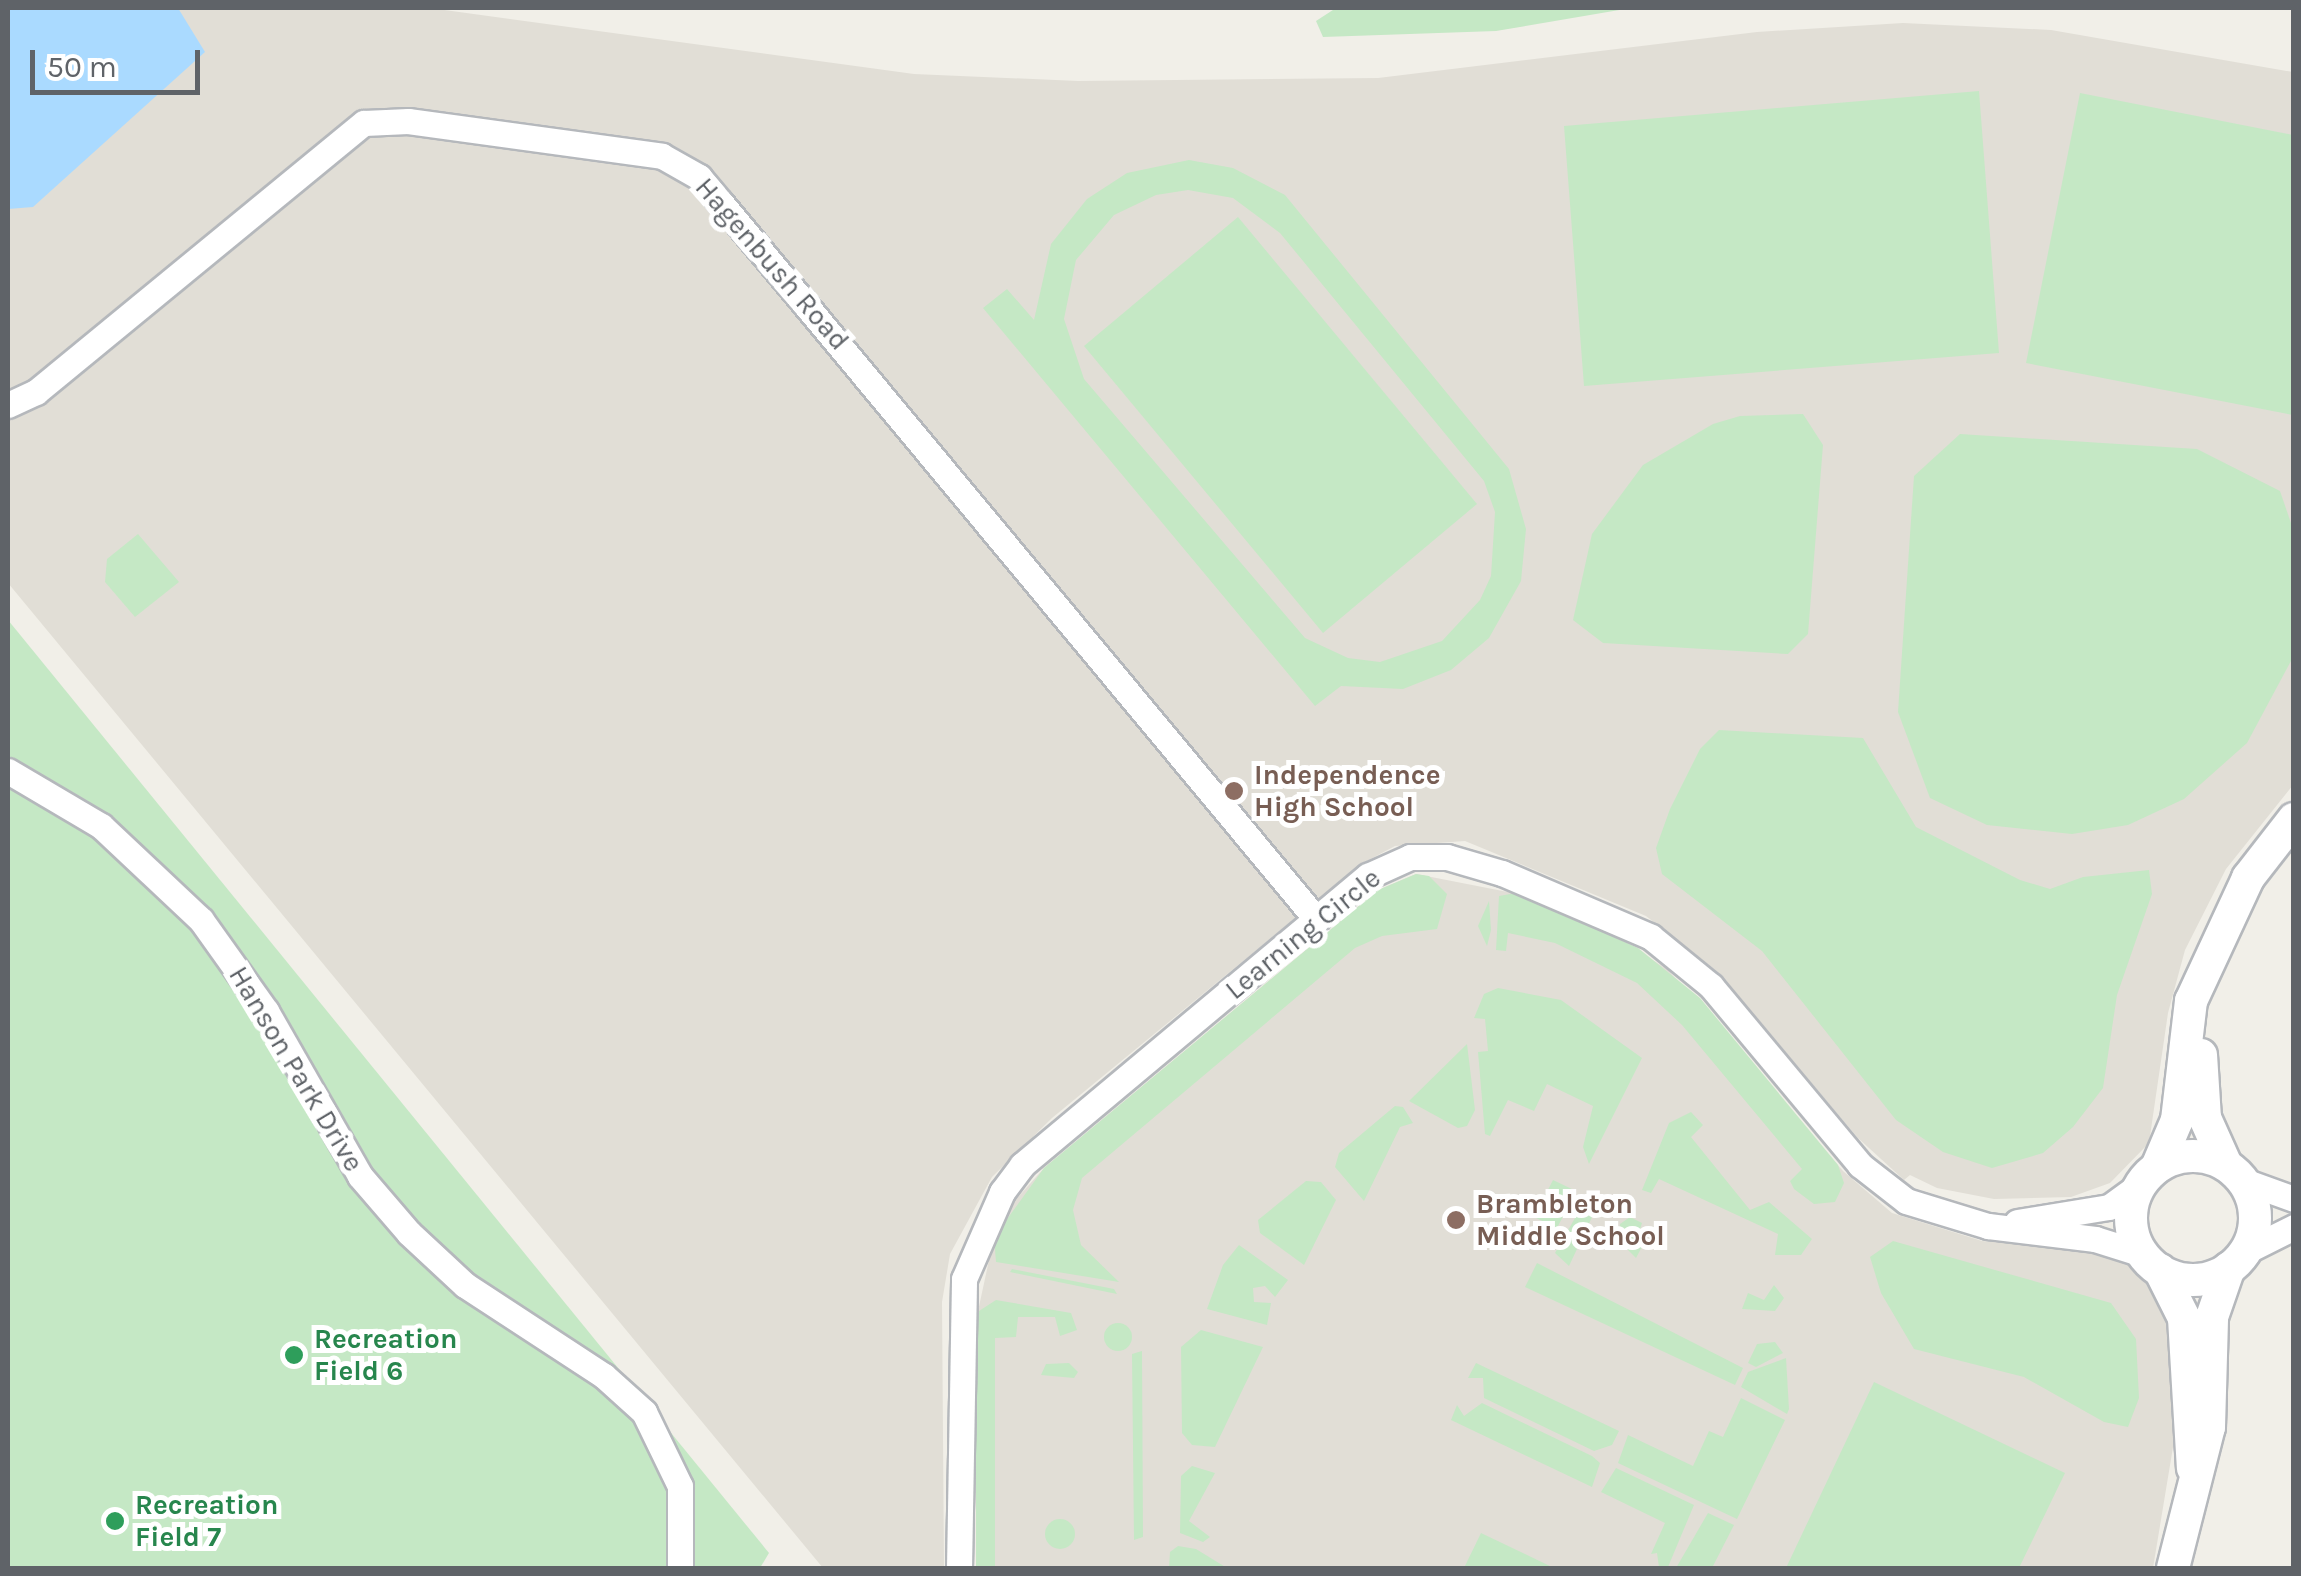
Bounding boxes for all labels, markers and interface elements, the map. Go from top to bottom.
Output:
scale bar [35,30,205,92]
text: 50 m [47,49,117,85]
street label: Hagenbush Road [688,171,856,357]
place label: Independence High School [1254,758,1441,824]
marker: Independence High School [1223,780,1245,802]
street label: Learning Circle [1219,861,1387,1007]
street label: Hanson Park Drive [221,960,371,1178]
place label: Brambleton Middle School [1476,1187,1665,1253]
marker: Brambleton Middle School [1445,1209,1467,1231]
place label: Recreation Field 6 [314,1322,457,1388]
marker: Recreation Field 6 [283,1344,305,1366]
place label: Recreation Field 7 [135,1488,278,1554]
marker: Recreation Field 7 [104,1510,126,1532]

